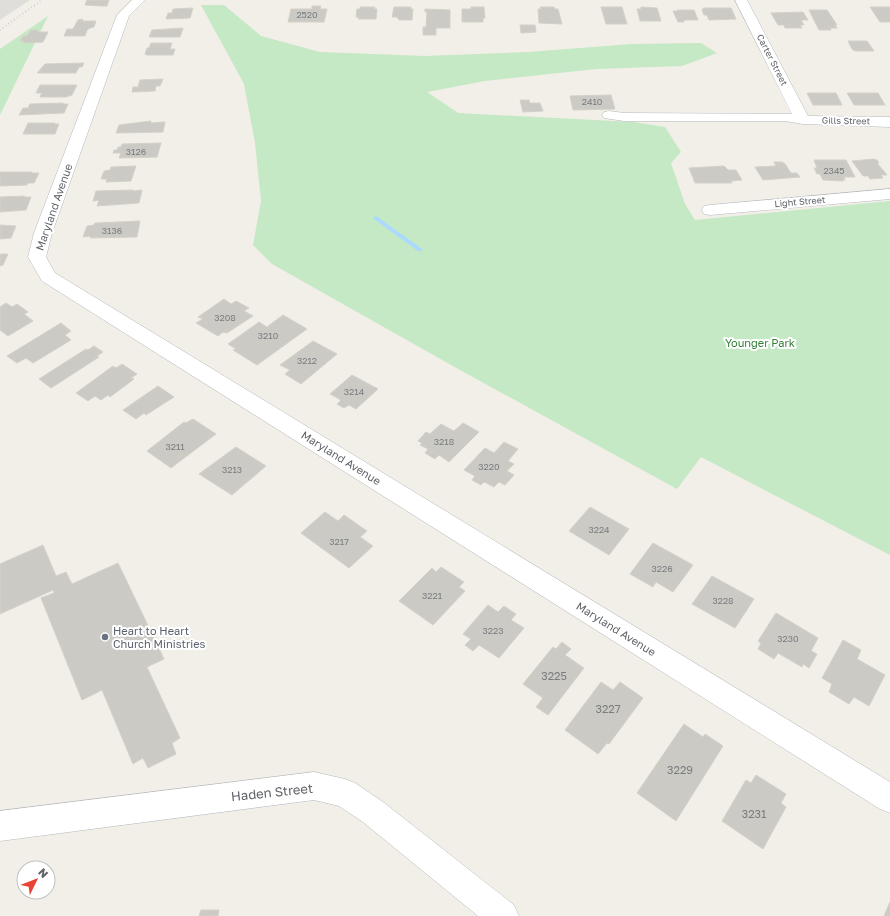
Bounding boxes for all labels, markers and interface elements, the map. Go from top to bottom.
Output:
house number: 2520 [296,9,318,20]
street label: Carter Street [755,32,790,88]
house number: 2410 [582,96,603,107]
street label: Gills Street [822,115,871,126]
house number: 3126 [126,146,146,157]
street label: Maryland Avenue [33,162,75,252]
house number: 2345 [823,165,845,176]
street label: Light Street [774,194,826,209]
house number: 3136 [102,225,122,236]
house number: 3208 [214,312,236,323]
house number: 3210 [258,330,279,341]
park label: Younger Park [725,336,795,349]
house number: 3212 [297,355,317,366]
house number: 3214 [344,386,365,397]
street label: Maryland Avenue [299,428,383,487]
house number: 3218 [434,436,454,447]
house number: 3211 [165,441,185,452]
house number: 3220 [478,461,500,472]
house number: 3213 [222,464,242,475]
house number: 3224 [588,524,610,535]
house number: 3217 [329,536,349,547]
house number: 3226 [651,563,673,574]
house number: 3221 [422,590,443,601]
house number: 3228 [712,595,734,606]
street label: Maryland Avenue [574,599,658,658]
place label: Heart to Heart Church Ministries [113,624,206,650]
house number: 3223 [483,625,503,636]
marker: Heart to Heart Church Ministries [100,632,110,642]
house number: 3230 [777,633,799,644]
house number: 3225 [541,669,567,682]
house number: 3227 [595,702,621,715]
house number: 3229 [667,763,693,776]
street label: Haden Street [230,780,314,804]
house number: 3231 [742,807,766,820]
north arrow [16,860,56,900]
text: N [36,865,51,880]

